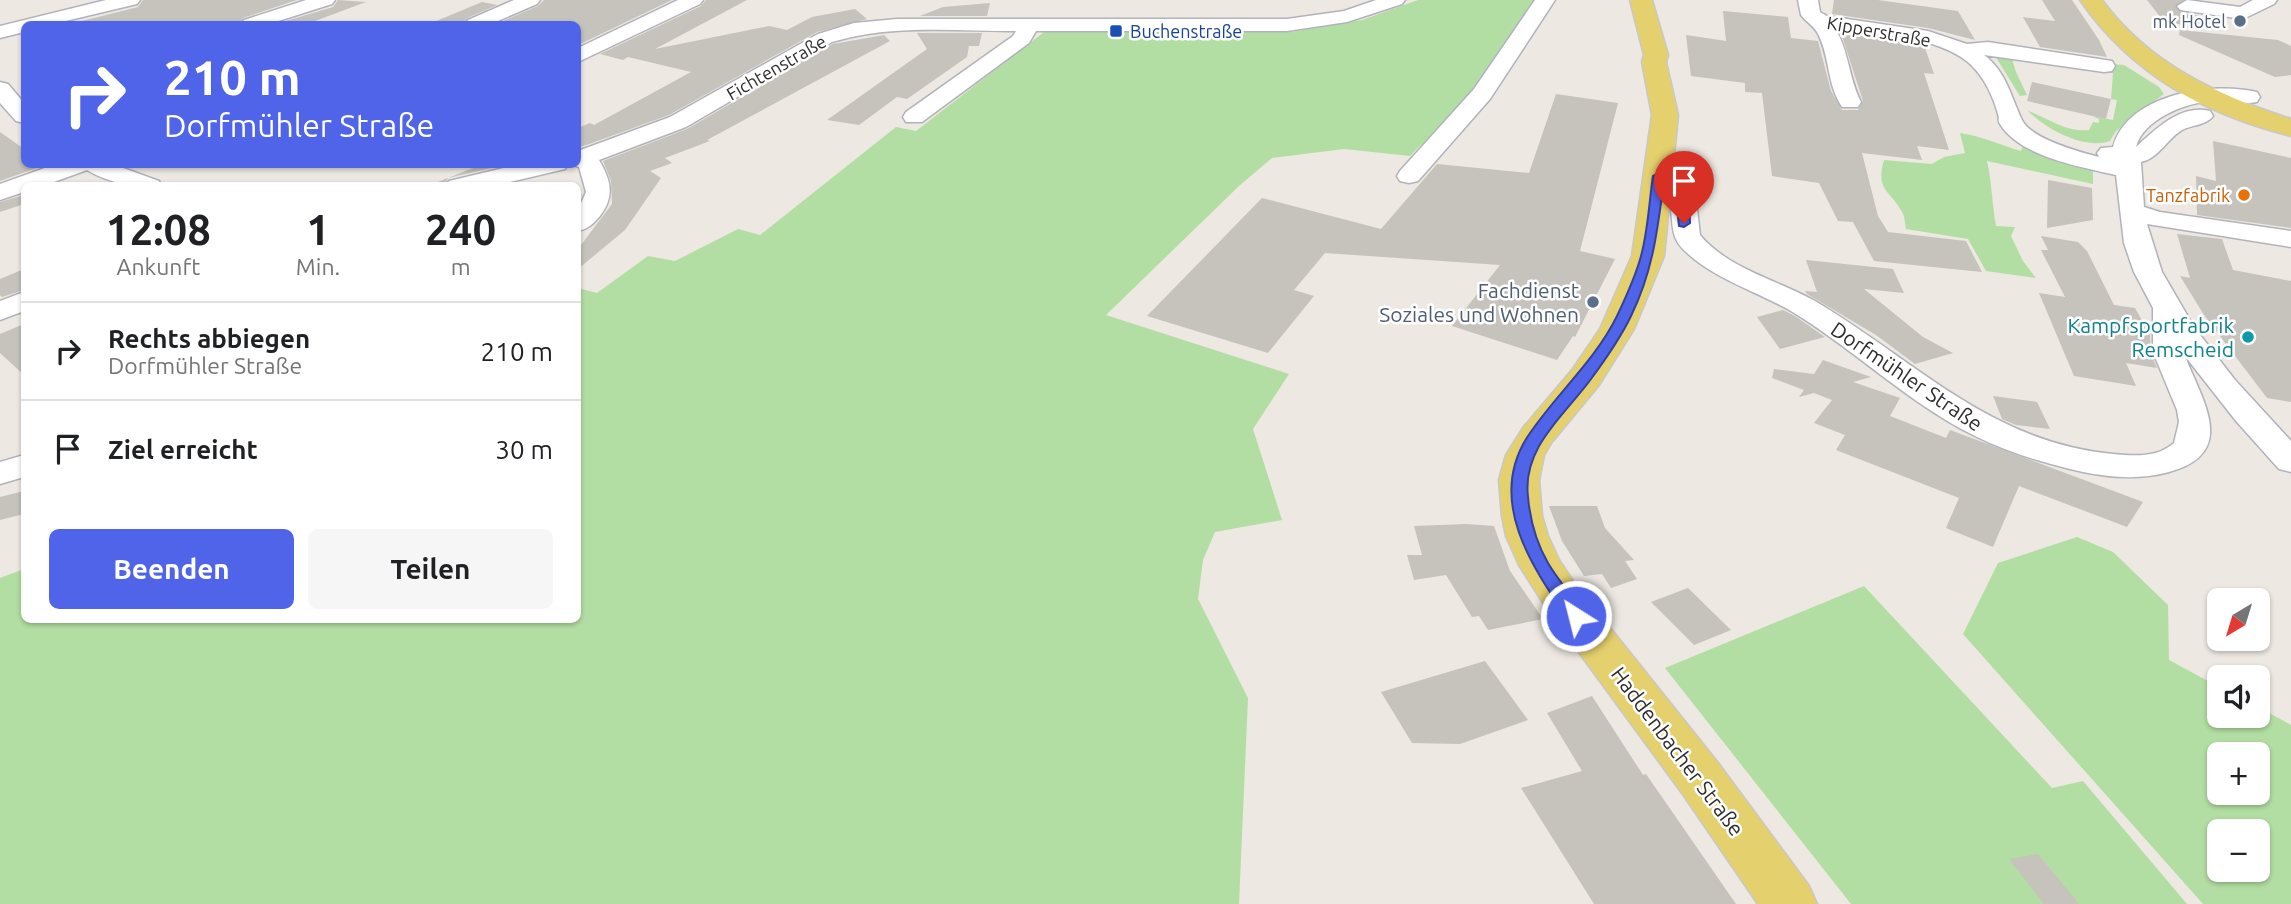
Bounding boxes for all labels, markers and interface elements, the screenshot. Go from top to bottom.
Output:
place label: mk Hotel [2152,11,2226,31]
street label: Kipperstraße [1825,12,1933,50]
marker: mk Hotel [2232,13,2248,29]
place label: Buchenstraße [1130,21,1242,41]
marker: Buchenstraße [1108,23,1124,39]
street label: Fichtenstraße [723,30,829,104]
icon: right [49,49,140,140]
text: 210 m [164,49,301,104]
text: Dorfmühler Straße [164,107,434,143]
pin [1654,151,1714,223]
icon: arrive [1665,162,1703,200]
place label: Tanzfabrik [2146,185,2230,205]
marker: Tanzfabrik [2236,187,2252,203]
text: 12:08 [106,206,211,253]
text: 1 [306,206,330,253]
text: 240 [425,206,496,253]
text: Ankunft [117,254,200,279]
text: Min. [296,254,340,279]
text: m [451,254,471,279]
place label: Fachdienst Soziales und Wohnen [1379,278,1579,326]
marker: Fachdienst Soziales und Wohnen [1585,294,1601,310]
place label: Kampfsportfabrik Remscheid [2067,313,2234,361]
street label: Dorfmühler Straße [1827,316,1987,436]
text: Rechts abbiegen [108,324,310,353]
marker: Kampfsportfabrik Remscheid [2240,329,2256,345]
icon: right [49,332,87,370]
text: 210 m [481,337,553,366]
text: Dorfmühler Straße [108,353,302,378]
icon: arrive [49,430,87,468]
text: Ziel erreicht [108,435,258,464]
text: 30 m [495,435,553,464]
button: Beenden [49,529,294,609]
button: Teilen [308,529,553,609]
position arrow [1539,579,1613,653]
north arrow [2207,588,2270,651]
map controls [2207,588,2270,882]
street label: Haddenbacher Straße [1607,662,1749,840]
button: sound [2207,665,2270,728]
button: + [2207,742,2270,805]
button: − [2207,819,2270,882]

